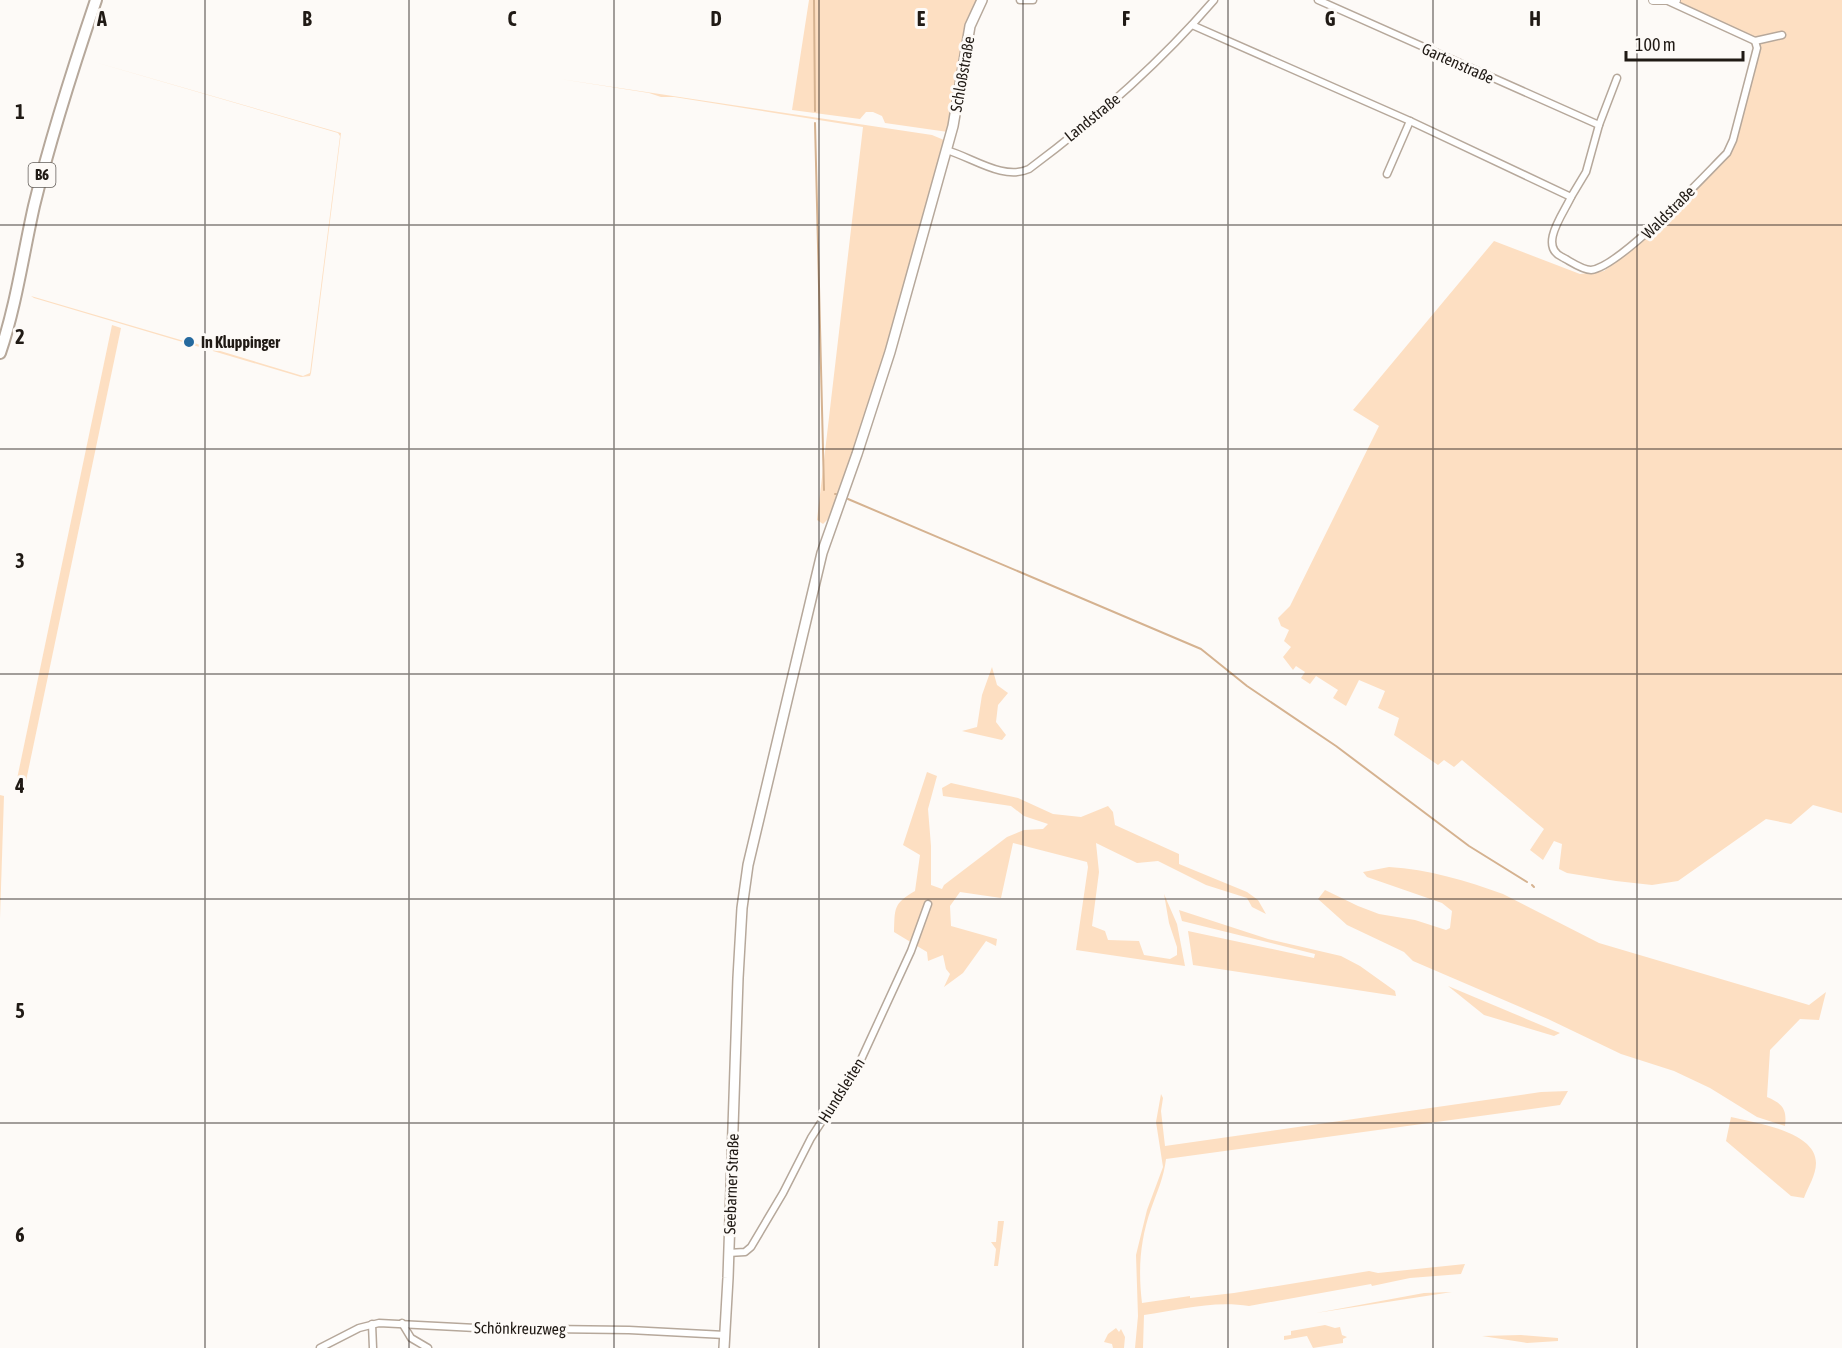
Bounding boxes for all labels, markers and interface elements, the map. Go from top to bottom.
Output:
text: A [96,7,107,30]
text: B [302,7,312,30]
text: C [508,7,517,30]
text: D [710,7,722,30]
text: E [917,7,926,30]
text: F [1122,7,1130,30]
text: G [1325,7,1336,30]
text: H [1529,7,1541,30]
scale bar [1626,24,1743,62]
text: 100 m [1635,34,1676,55]
street label: Schloßstraße [947,35,977,113]
street label: Gartenstraße [1419,39,1497,87]
street label: Landstraße [1061,89,1123,145]
text: 1 [15,100,25,123]
road number: B6 [28,163,56,187]
street label: Waldstraße [1638,182,1698,242]
text: 2 [15,325,25,348]
place label: In Kluppinger [201,333,280,351]
marker: In Kluppinger [182,335,196,349]
text: 3 [15,549,25,572]
text: 4 [14,774,25,797]
text: 5 [15,999,25,1022]
street label: Hundsleiten [814,1054,868,1126]
street label: Seebarner Straße [720,1133,742,1235]
text: 6 [15,1223,25,1246]
street label: Schönkreuzweg [474,1318,566,1339]

